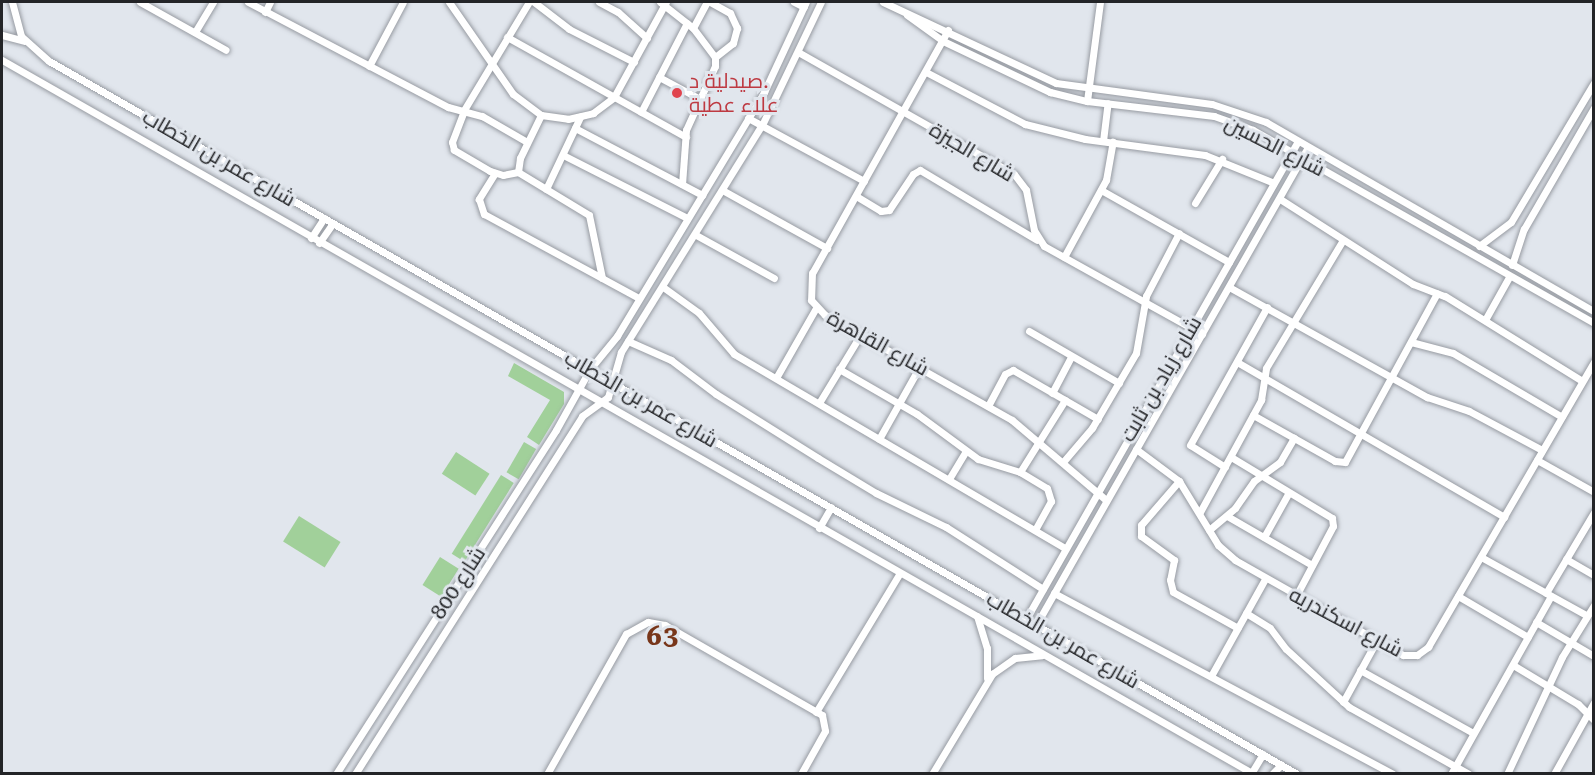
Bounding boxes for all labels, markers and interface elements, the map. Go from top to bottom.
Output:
place label: صيدلية د. علاء عطية [689,68,779,118]
marker: صيدلية د. علاء عطية [670,86,684,100]
street label: شارع عمر بن الخطاب [138,104,300,212]
street label: شارع الحسين [1221,110,1329,182]
street label: شارع الجيزة [925,117,1019,187]
street label: شارع القاهرة [823,305,933,381]
street label: شارع زياد بن ثابت [1115,312,1207,446]
street label: شارع عمر بن الخطاب [560,345,722,453]
street label: شارع 800 [425,542,491,624]
street label: شارع اسكندريه [1285,581,1407,663]
street label: شارع عمر بن الخطاب [982,586,1144,694]
district label: 63 [646,621,680,653]

